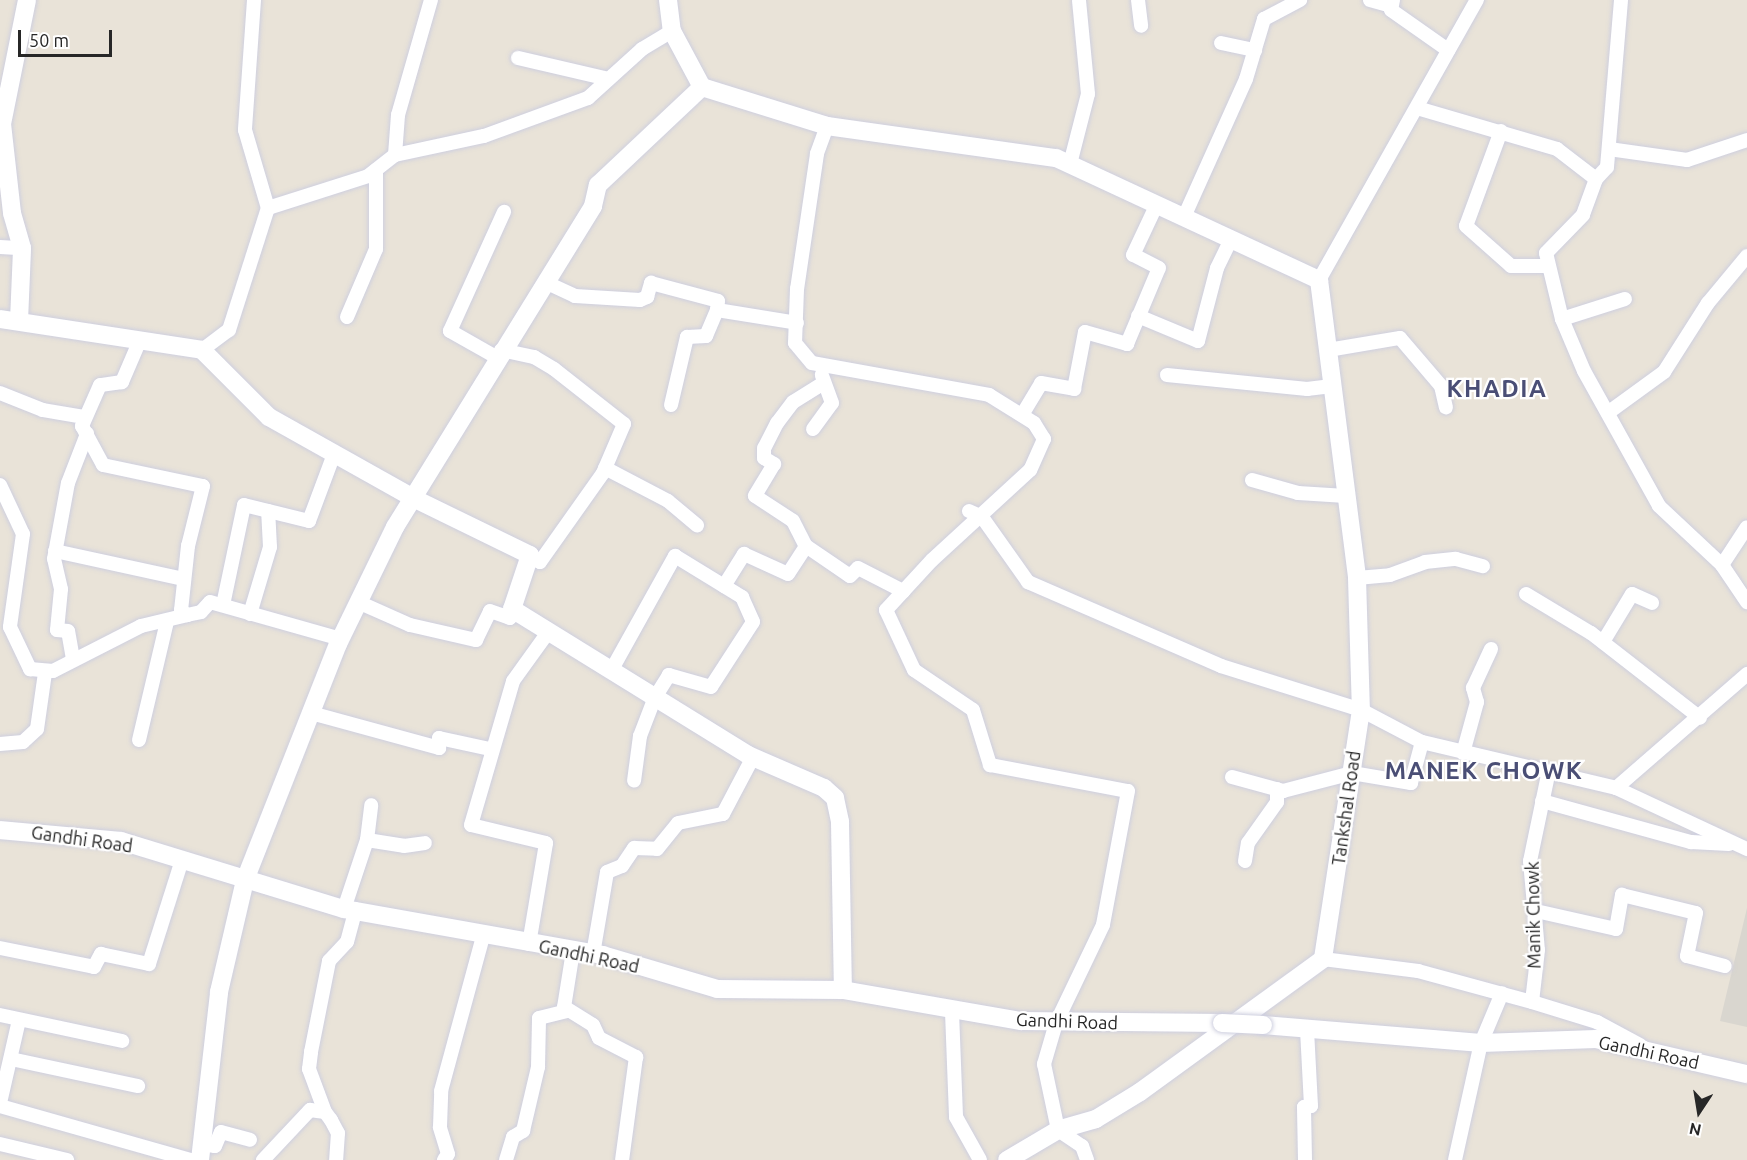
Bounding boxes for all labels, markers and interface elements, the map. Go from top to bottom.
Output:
scale bar [21,18,116,56]
text: 50 m [29,30,69,50]
district label: KHADIA [1447,375,1547,403]
street label: Tankshal Road [1327,749,1365,867]
district label: MANEK CHOWK [1385,757,1583,785]
street label: Gandhi Road [30,821,134,857]
street label: Manik Chowk [1521,861,1545,969]
street label: Gandhi Road [537,935,641,977]
street label: Gandhi Road [1016,1008,1118,1034]
street label: Gandhi Road [1597,1031,1701,1073]
north arrow [1669,1082,1729,1142]
text: N [1688,1120,1703,1140]

